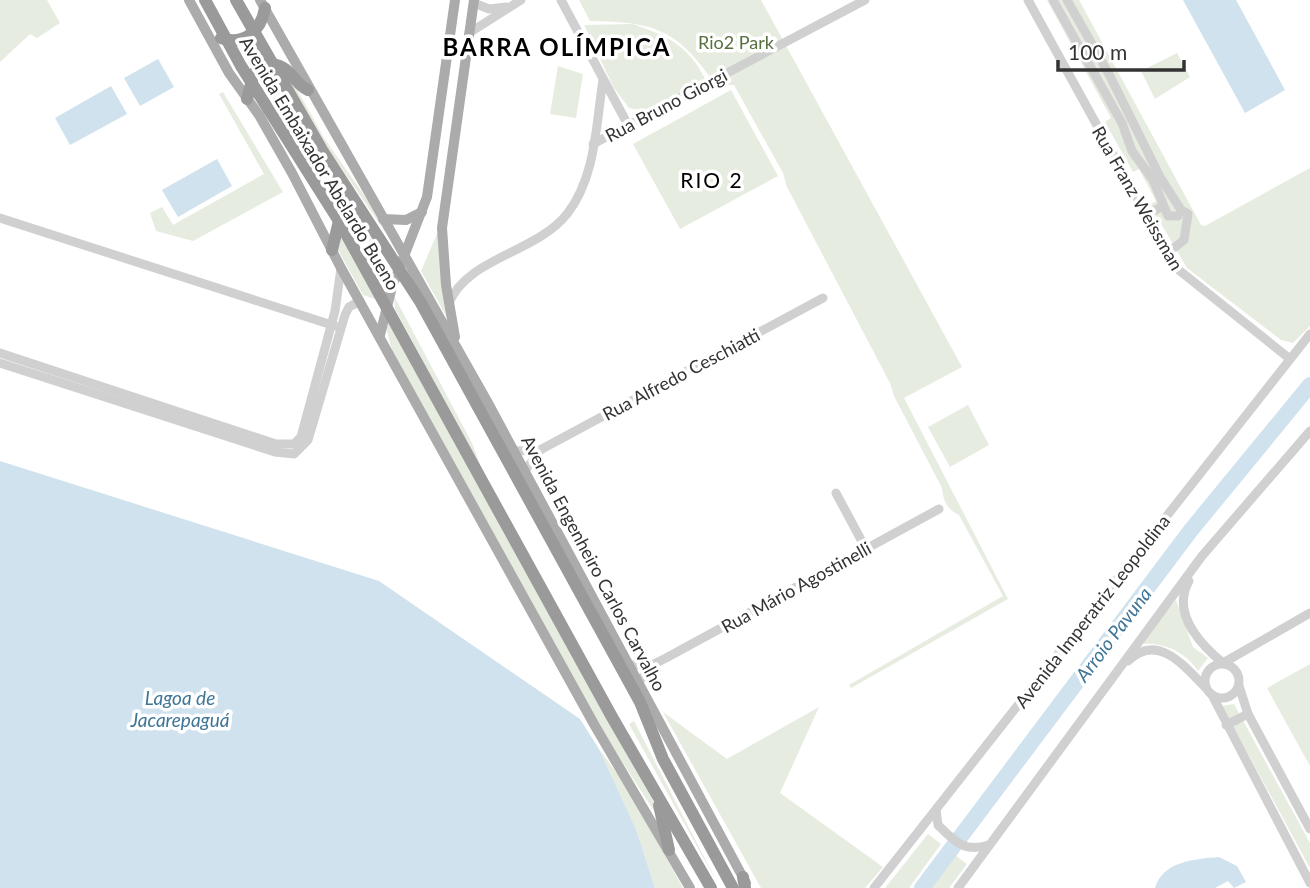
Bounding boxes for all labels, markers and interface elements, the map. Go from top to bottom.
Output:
scale bar [1058,28,1184,72]
park label: Rio2 Park [698,31,775,53]
street label: Avenida Embaixador Abelardo Bueno [235,32,405,294]
district label: BARRA OLÍMPICA [443,32,671,61]
text: 100 m [1068,39,1127,64]
street label: Rua Bruno Giorgi [601,64,731,146]
street label: Rua Franz Weissman [1088,122,1188,274]
district label: RIO 2 [680,167,744,192]
street label: Rua Alfredo Ceschiatti [599,323,763,425]
street label: Avenida Engenheiro Carlos Carvalho [517,431,671,695]
street label: Avenida Imperatriz Leopoldina [1010,510,1174,712]
street label: Rua Mário Agostinelli [717,537,875,637]
water label: Arroio Pavuna [1070,582,1156,686]
water label: Lagoa de Jacarepaguá [129,686,230,731]

